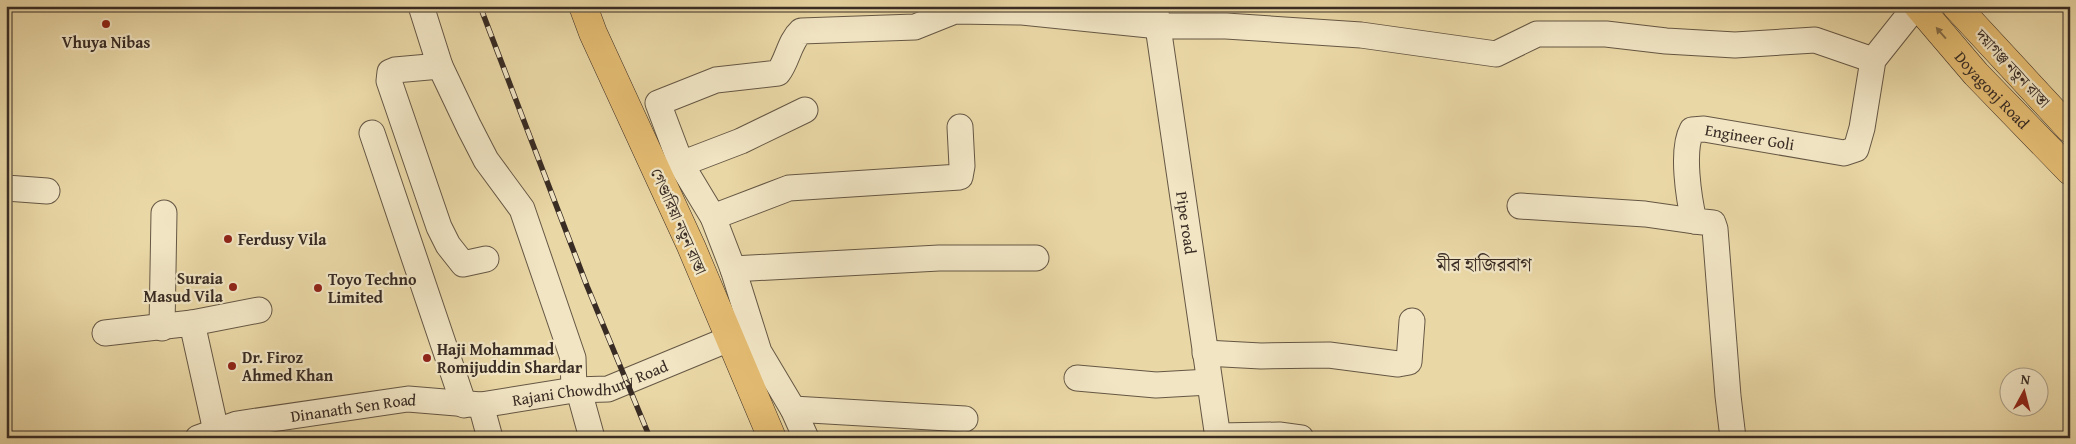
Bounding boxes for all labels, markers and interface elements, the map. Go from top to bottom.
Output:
marker: Vhuya Nibas [100,18,112,30]
street label: দয়াগঞ্জ নতুন রাস্তা [1969,22,2056,113]
one-way arrow [1935,28,1947,40]
place label: Vhuya Nibas [62,30,150,54]
street label: Doyagonj Road [1949,46,2035,135]
street label: Engineer Goli [1703,117,1797,156]
street label: গেণ্ডারিয়া নতুন রাস্তা [645,164,713,278]
street label: Pipe road [1170,190,1203,256]
place label: Ferdusy Vila [238,227,327,251]
marker: Ferdusy Vila [222,233,234,245]
district label: মীর হাজিরবাগ [1435,250,1532,278]
place label: Suraia Masud Vila [143,266,224,308]
place label: Toyo Techno Limited [328,267,417,309]
marker: Suraia Masud Vila [227,281,239,293]
marker: Toyo Techno Limited [312,282,324,294]
place label: Haji Mohammad Romijuddin Shardar [437,337,583,379]
place label: Dr. Firoz Ahmed Khan [242,345,334,387]
marker: Haji Mohammad Romijuddin Shardar [421,352,433,364]
street label: Rajani Chowdhury Road [510,353,672,412]
marker: Dr. Firoz Ahmed Khan [226,360,238,372]
north arrow [1998,366,2048,416]
text: N [2020,369,2032,390]
street label: Dinanath Sen Road [289,387,418,428]

